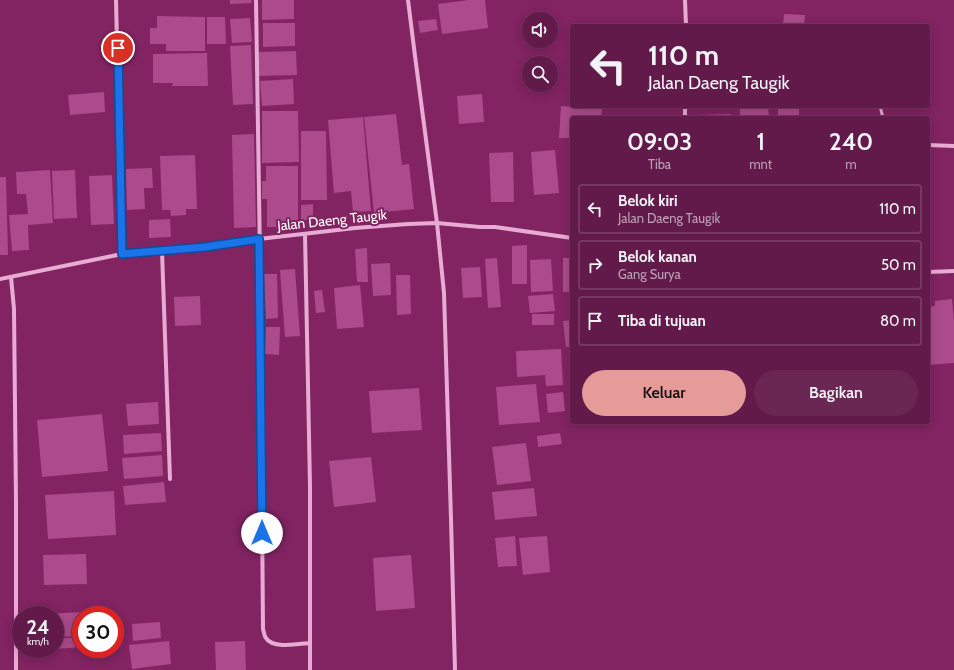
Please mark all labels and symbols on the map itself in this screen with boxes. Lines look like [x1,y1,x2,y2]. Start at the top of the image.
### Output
pin [101,31,135,65]
street label: Jalan Daeng Taugik [275,205,388,235]
position arrow [241,512,283,554]
speed limit sign: 30 [72,606,124,658]

